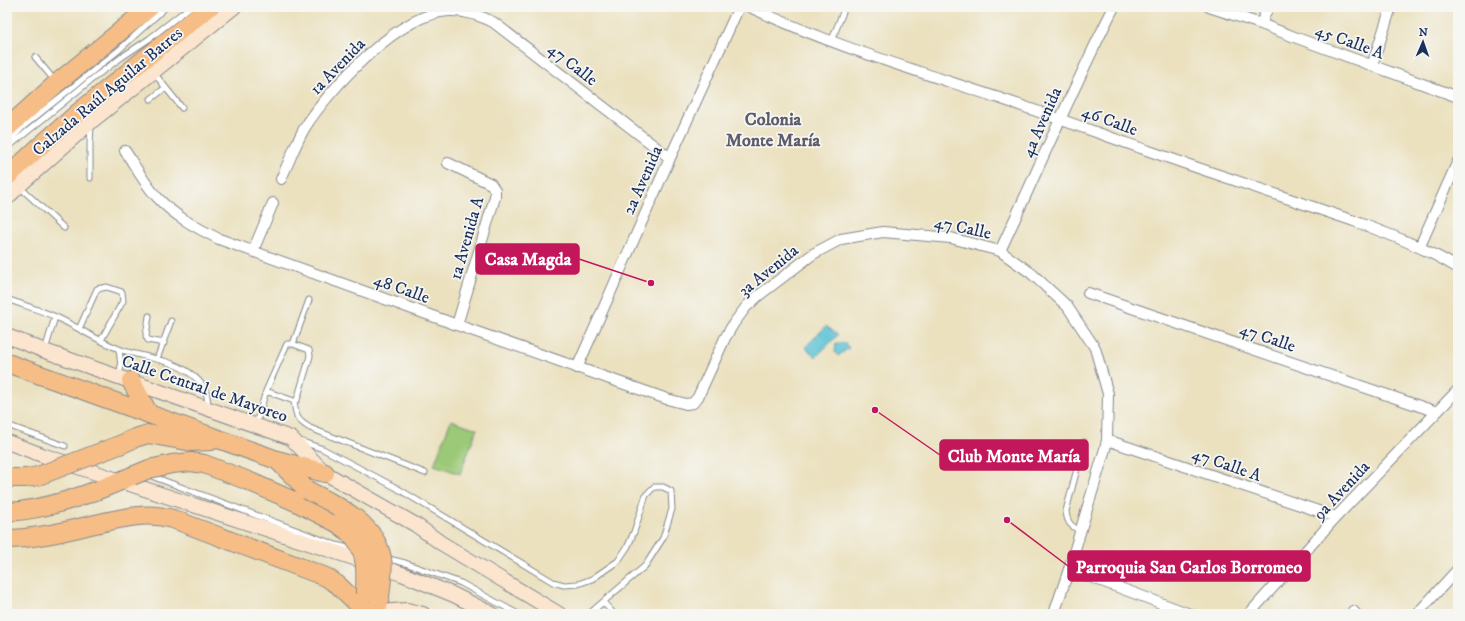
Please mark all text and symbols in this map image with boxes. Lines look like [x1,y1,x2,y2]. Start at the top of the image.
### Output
street label: 45 Calle A [1312,19,1387,65]
street label: Calzada Raúl Aguilar Batres [28,22,188,161]
north arrow [1403,22,1443,62]
text: N [1419,26,1428,40]
street label: 1a Avenida [305,33,371,100]
street label: 47 Calle [543,38,602,91]
street label: 4a Avenida [1017,83,1067,161]
street label: 46 Calle [1079,101,1141,141]
district label: Colonia Monte María [726,109,821,152]
street label: 2a Avenida [618,142,668,218]
street label: 1a Avenida A [445,194,489,282]
street label: 47 Calle [932,211,993,245]
street label: 3a Avenida [734,239,804,302]
callout: Casa Magda [476,244,579,274]
text: Casa Magda [485,249,572,271]
street label: 48 Calle [371,269,433,309]
street label: 47 Calle [1237,318,1298,358]
street label: Calle Central de Mayoreo [119,350,290,428]
callout: Club Monte María [940,440,1088,470]
street label: 47 Calle A [1189,443,1264,487]
text: Club Monte María [948,446,1081,468]
street label: 9a Avenida [1308,456,1375,526]
callout: Parroquia San Carlos Borromeo [1068,551,1310,581]
text: Parroquia San Carlos Borromeo [1076,557,1302,579]

